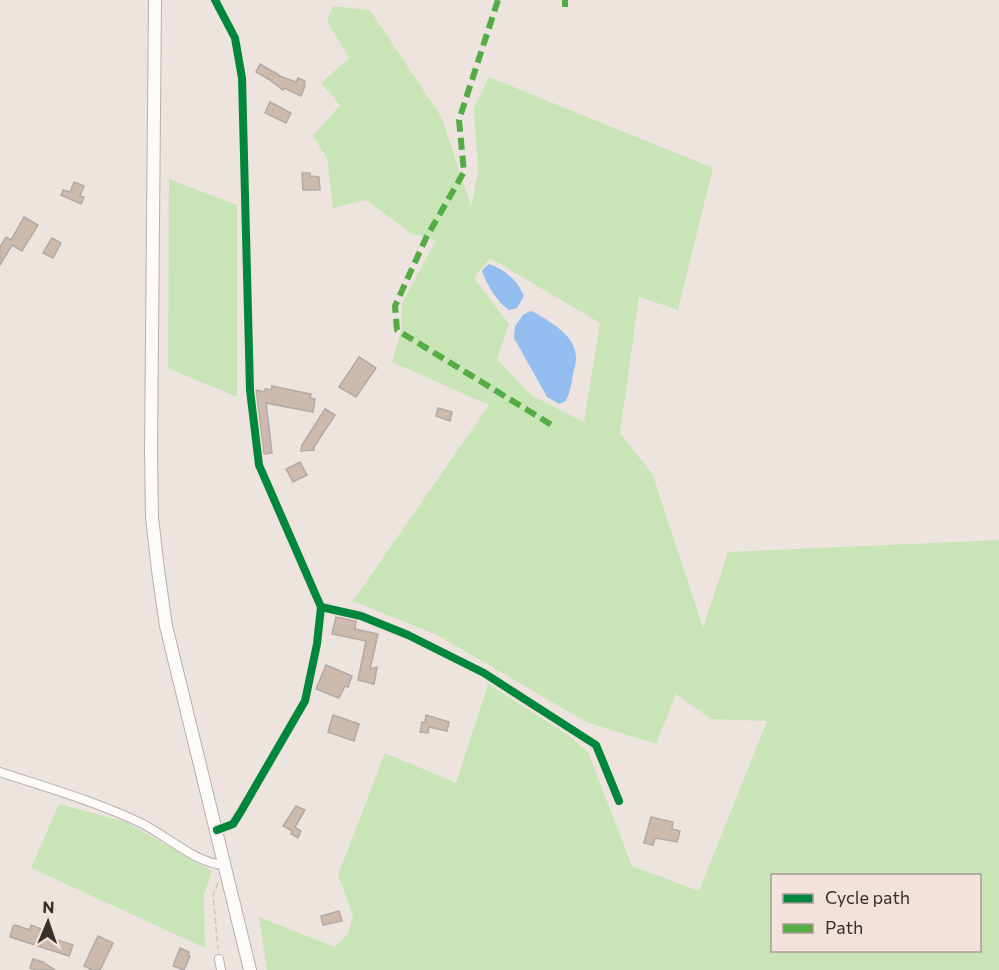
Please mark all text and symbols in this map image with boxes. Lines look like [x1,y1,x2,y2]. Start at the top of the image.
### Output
legend [771,874,981,952]
text: Cycle path [825,886,910,908]
north arrow [18,892,78,952]
text: N [42,897,55,916]
text: Path [825,916,863,938]

